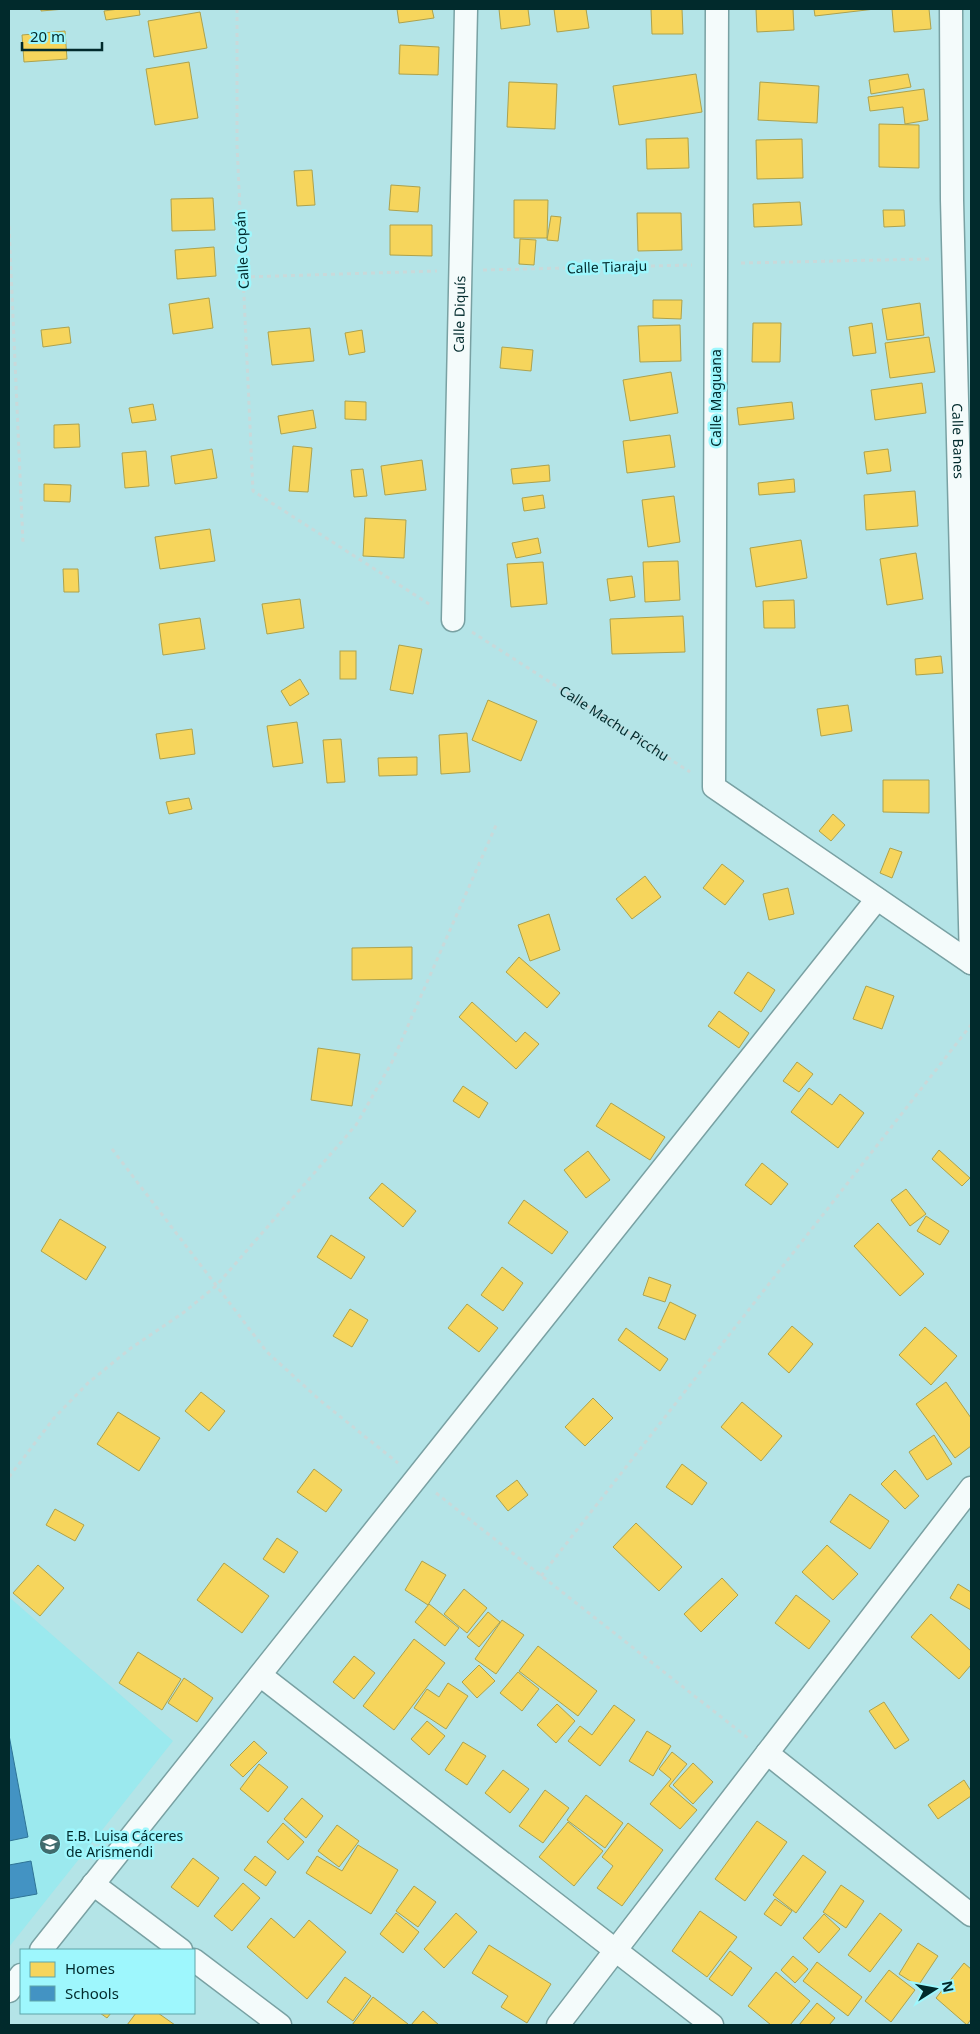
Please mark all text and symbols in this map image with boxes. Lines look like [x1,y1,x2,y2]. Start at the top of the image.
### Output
scale bar [22,20,102,52]
text: 20 m [30,26,65,46]
street label: Calle Copán [230,211,253,289]
street label: Calle Tiaraju [567,256,647,277]
street label: Calle Diquís [449,275,469,353]
street label: Calle Maguana [706,349,725,447]
street label: Calle Banes [948,403,969,479]
street label: Calle Machu Picchu [556,681,673,765]
place label: E.B. Luisa Cáceres de Arismendi [66,1826,183,1861]
school or university icon: E.B. Luisa Cáceres de Arismendi [38,1832,62,1856]
legend [20,1949,195,2014]
text: Homes [65,1958,115,1978]
north arrow [910,1964,960,2014]
text: N [938,1979,959,1994]
text: Schools [65,1983,119,2003]

